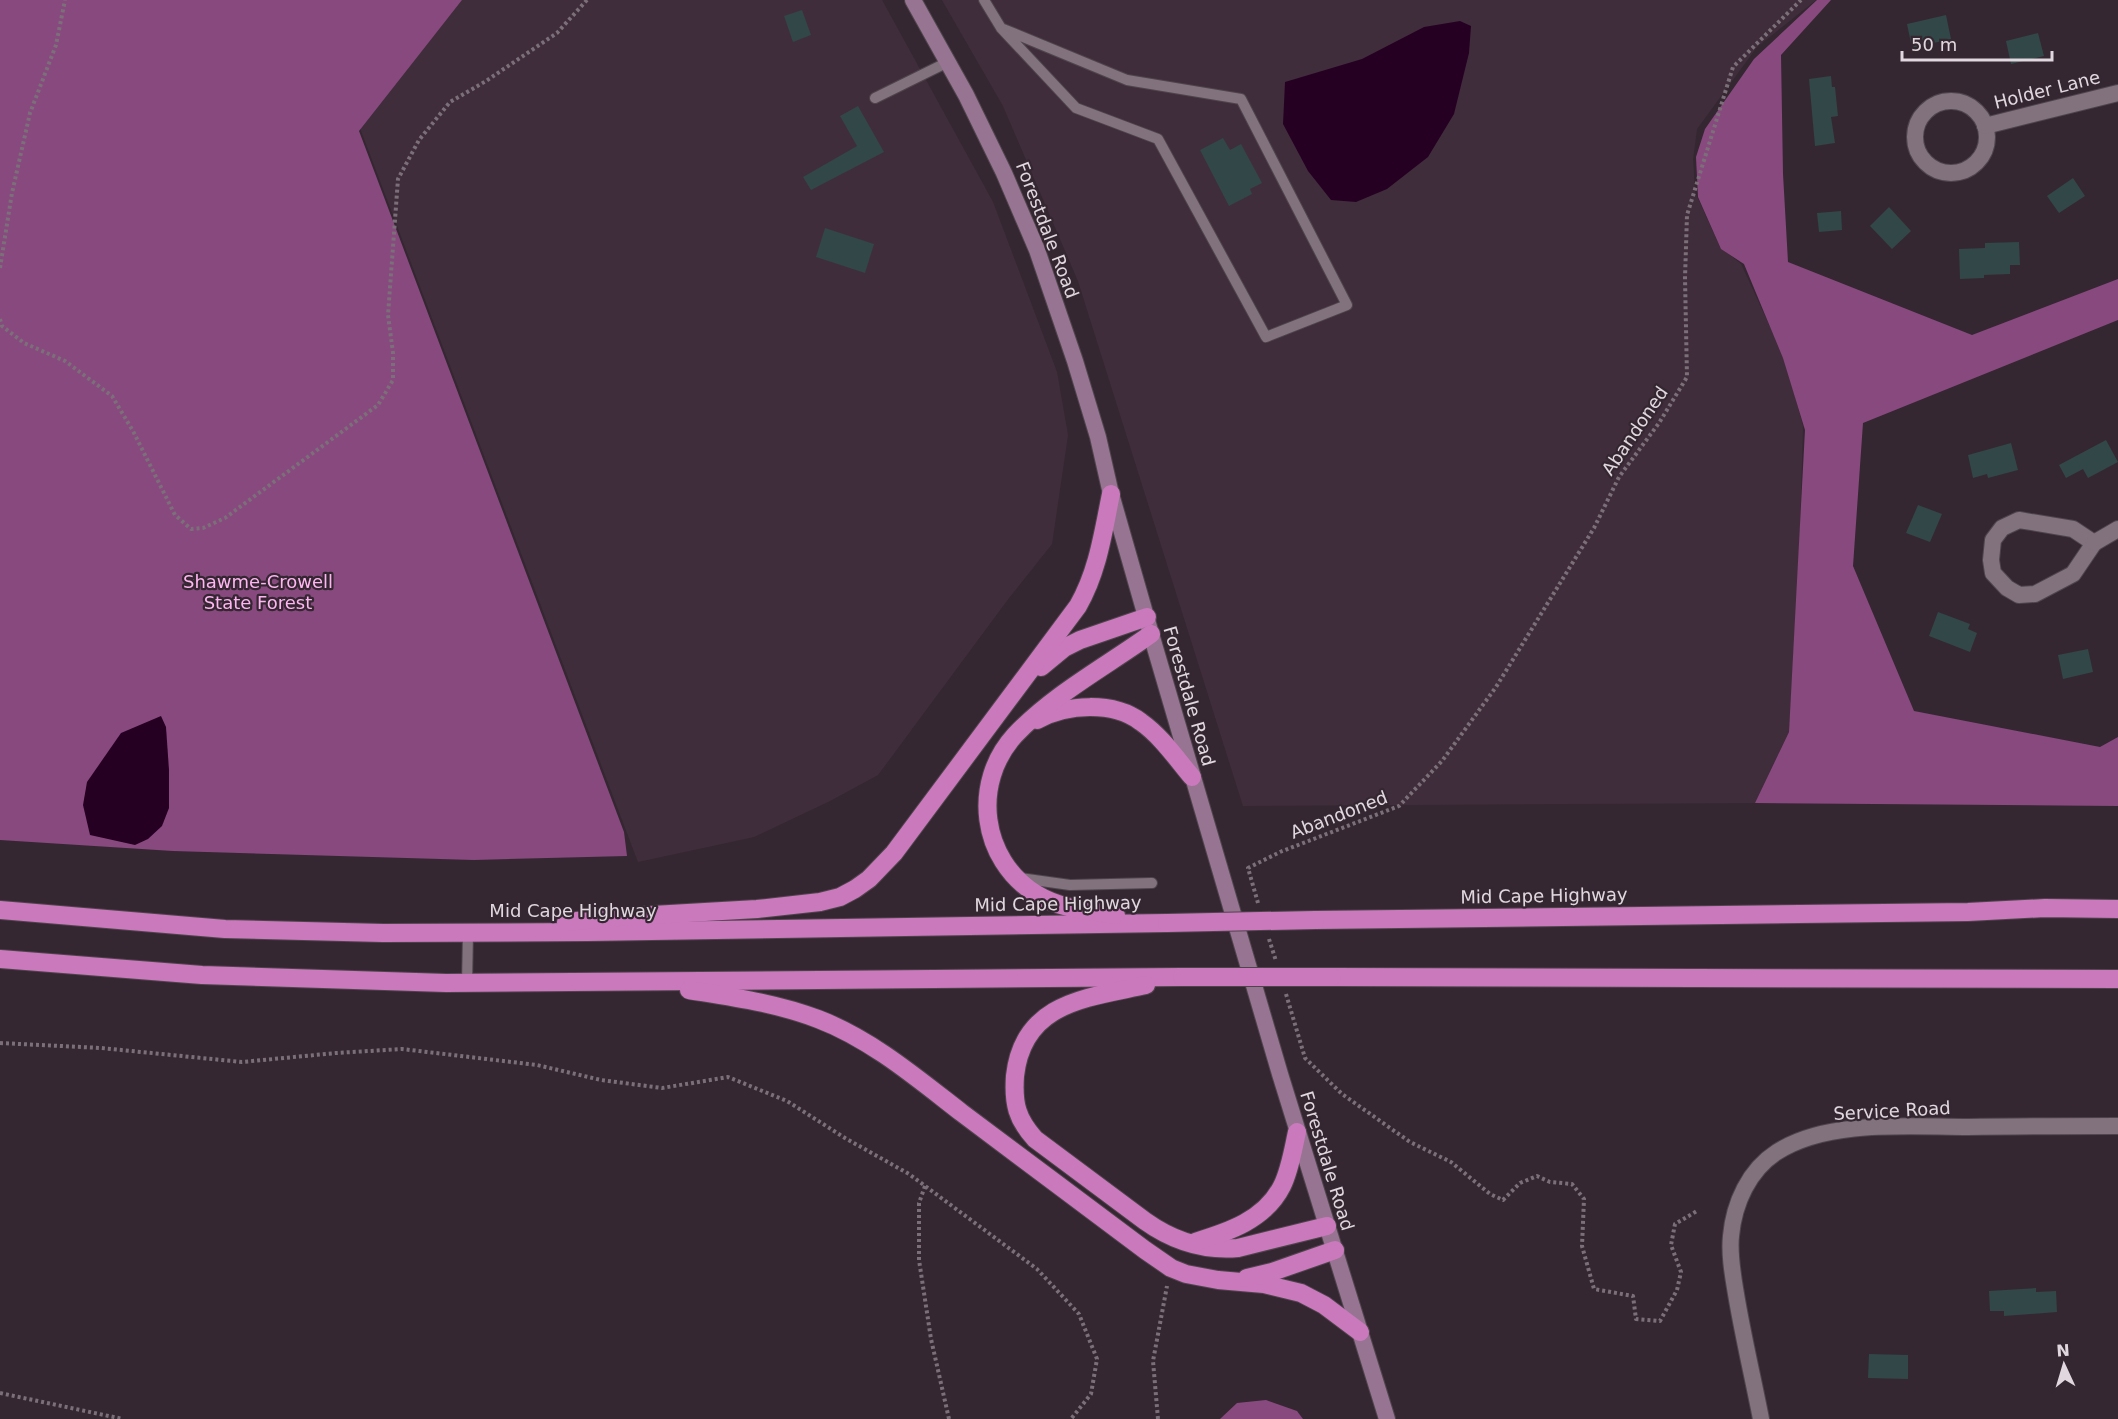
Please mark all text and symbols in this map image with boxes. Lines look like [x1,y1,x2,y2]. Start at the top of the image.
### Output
scale bar [1902,24,2052,62]
text: 50 m [1911,34,1957,55]
street label: Holder Lane [1992,66,2102,113]
street label: Forestdale Road [1012,159,1083,301]
street label: Abandoned [1597,382,1672,479]
park label: Shawme-Crowell State Forest [183,571,333,613]
street label: Forestdale Road [1159,623,1220,768]
street label: Abandoned [1287,786,1390,843]
street label: Mid Cape Highway [1460,884,1628,907]
street label: Mid Cape Highway [974,892,1142,915]
street label: Mid Cape Highway [489,900,657,921]
street label: Forestdale Road [1296,1089,1359,1233]
street label: Service Road [1833,1097,1951,1124]
north arrow [2034,1335,2094,1395]
text: N [2056,1341,2070,1360]

